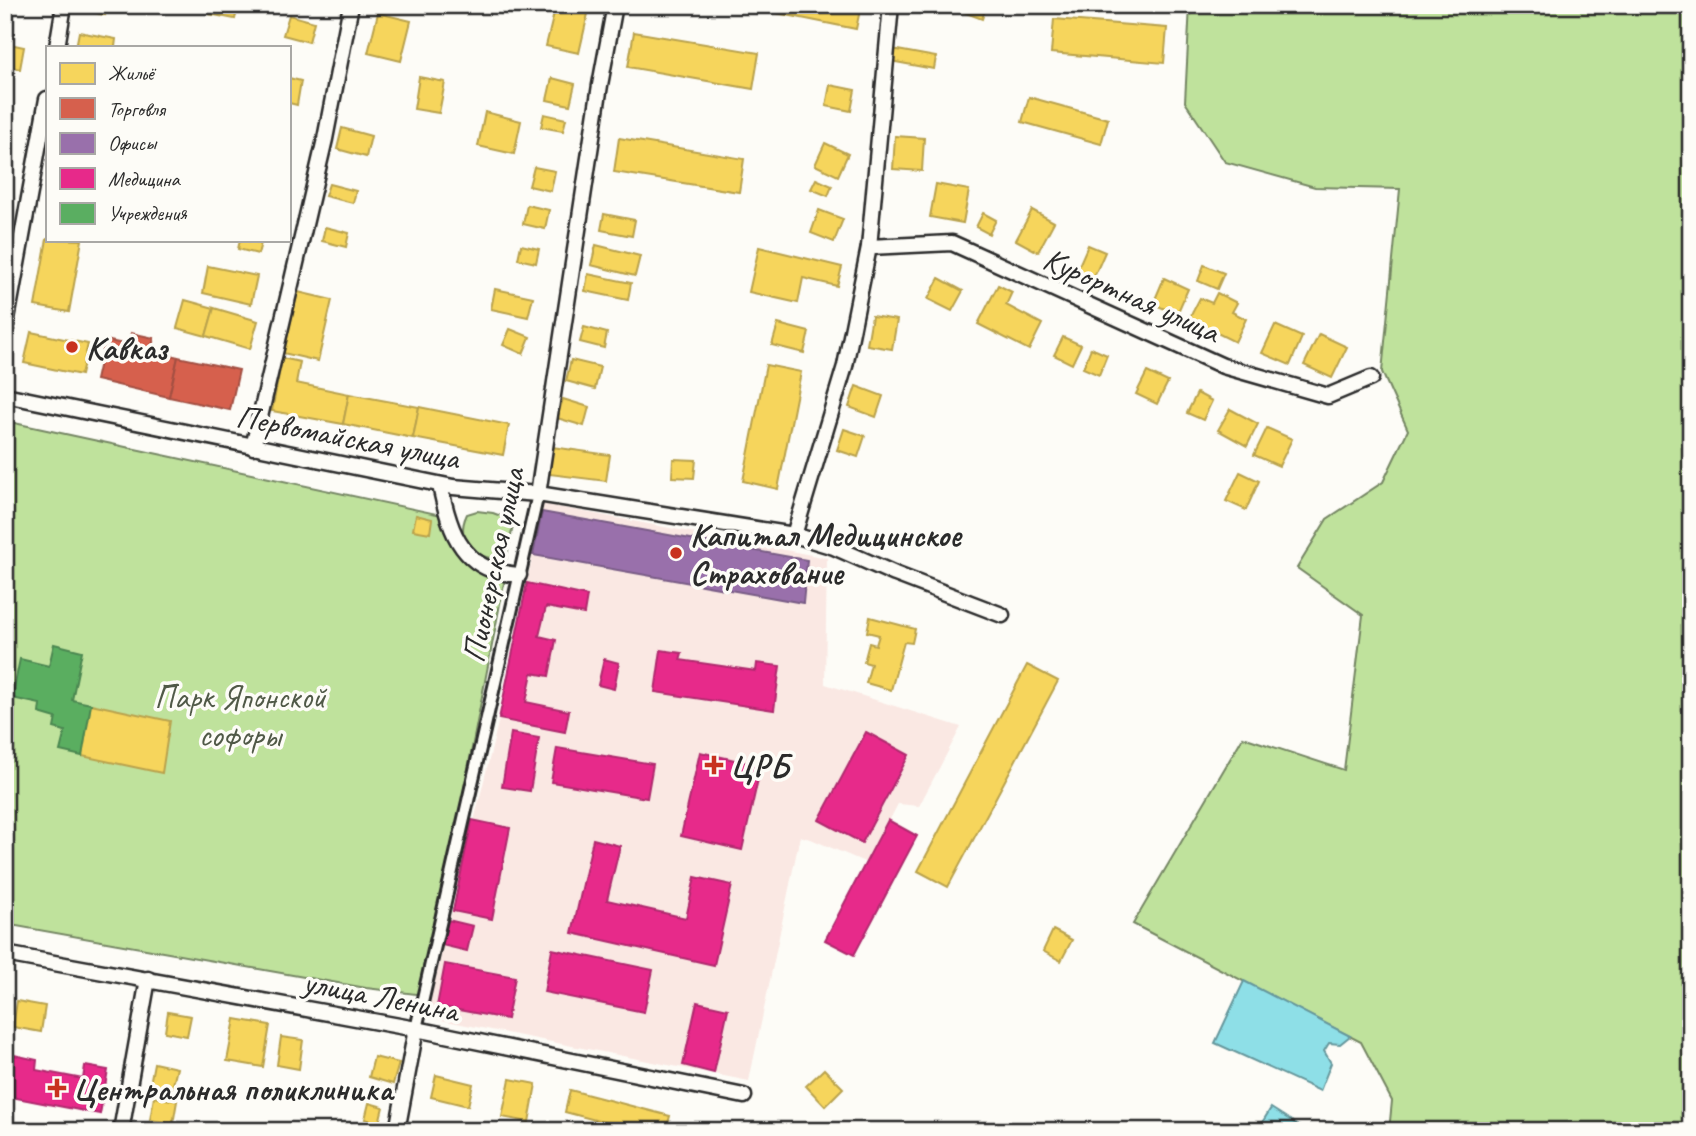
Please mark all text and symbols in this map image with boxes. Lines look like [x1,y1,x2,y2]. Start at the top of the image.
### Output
legend [46,46,290,242]
text: Жильё [108,60,157,86]
text: Торговля [108,96,167,122]
text: Офисы [108,130,158,156]
text: Медицина [108,166,181,192]
text: Учреждения [108,200,188,226]
street label: Курортная улица [1037,237,1228,353]
place label: Кавказ [86,327,170,369]
marker: Кавказ [64,339,80,355]
street label: Первомайская улица [233,395,465,480]
street label: Пионерская улица [452,463,534,666]
place label: Капитал Медицинское Страхование [690,514,963,594]
marker: Капитал Медицинское Страхование [668,545,684,561]
park label: Парк Японской софоры [154,676,328,756]
place label: ЦРБ [730,745,793,787]
marker: ЦРБ [704,755,724,775]
street label: улица Ленина [298,960,464,1032]
place label: Центральная поликлиника [73,1068,395,1110]
marker: Центральная поликлиника [47,1078,67,1098]

